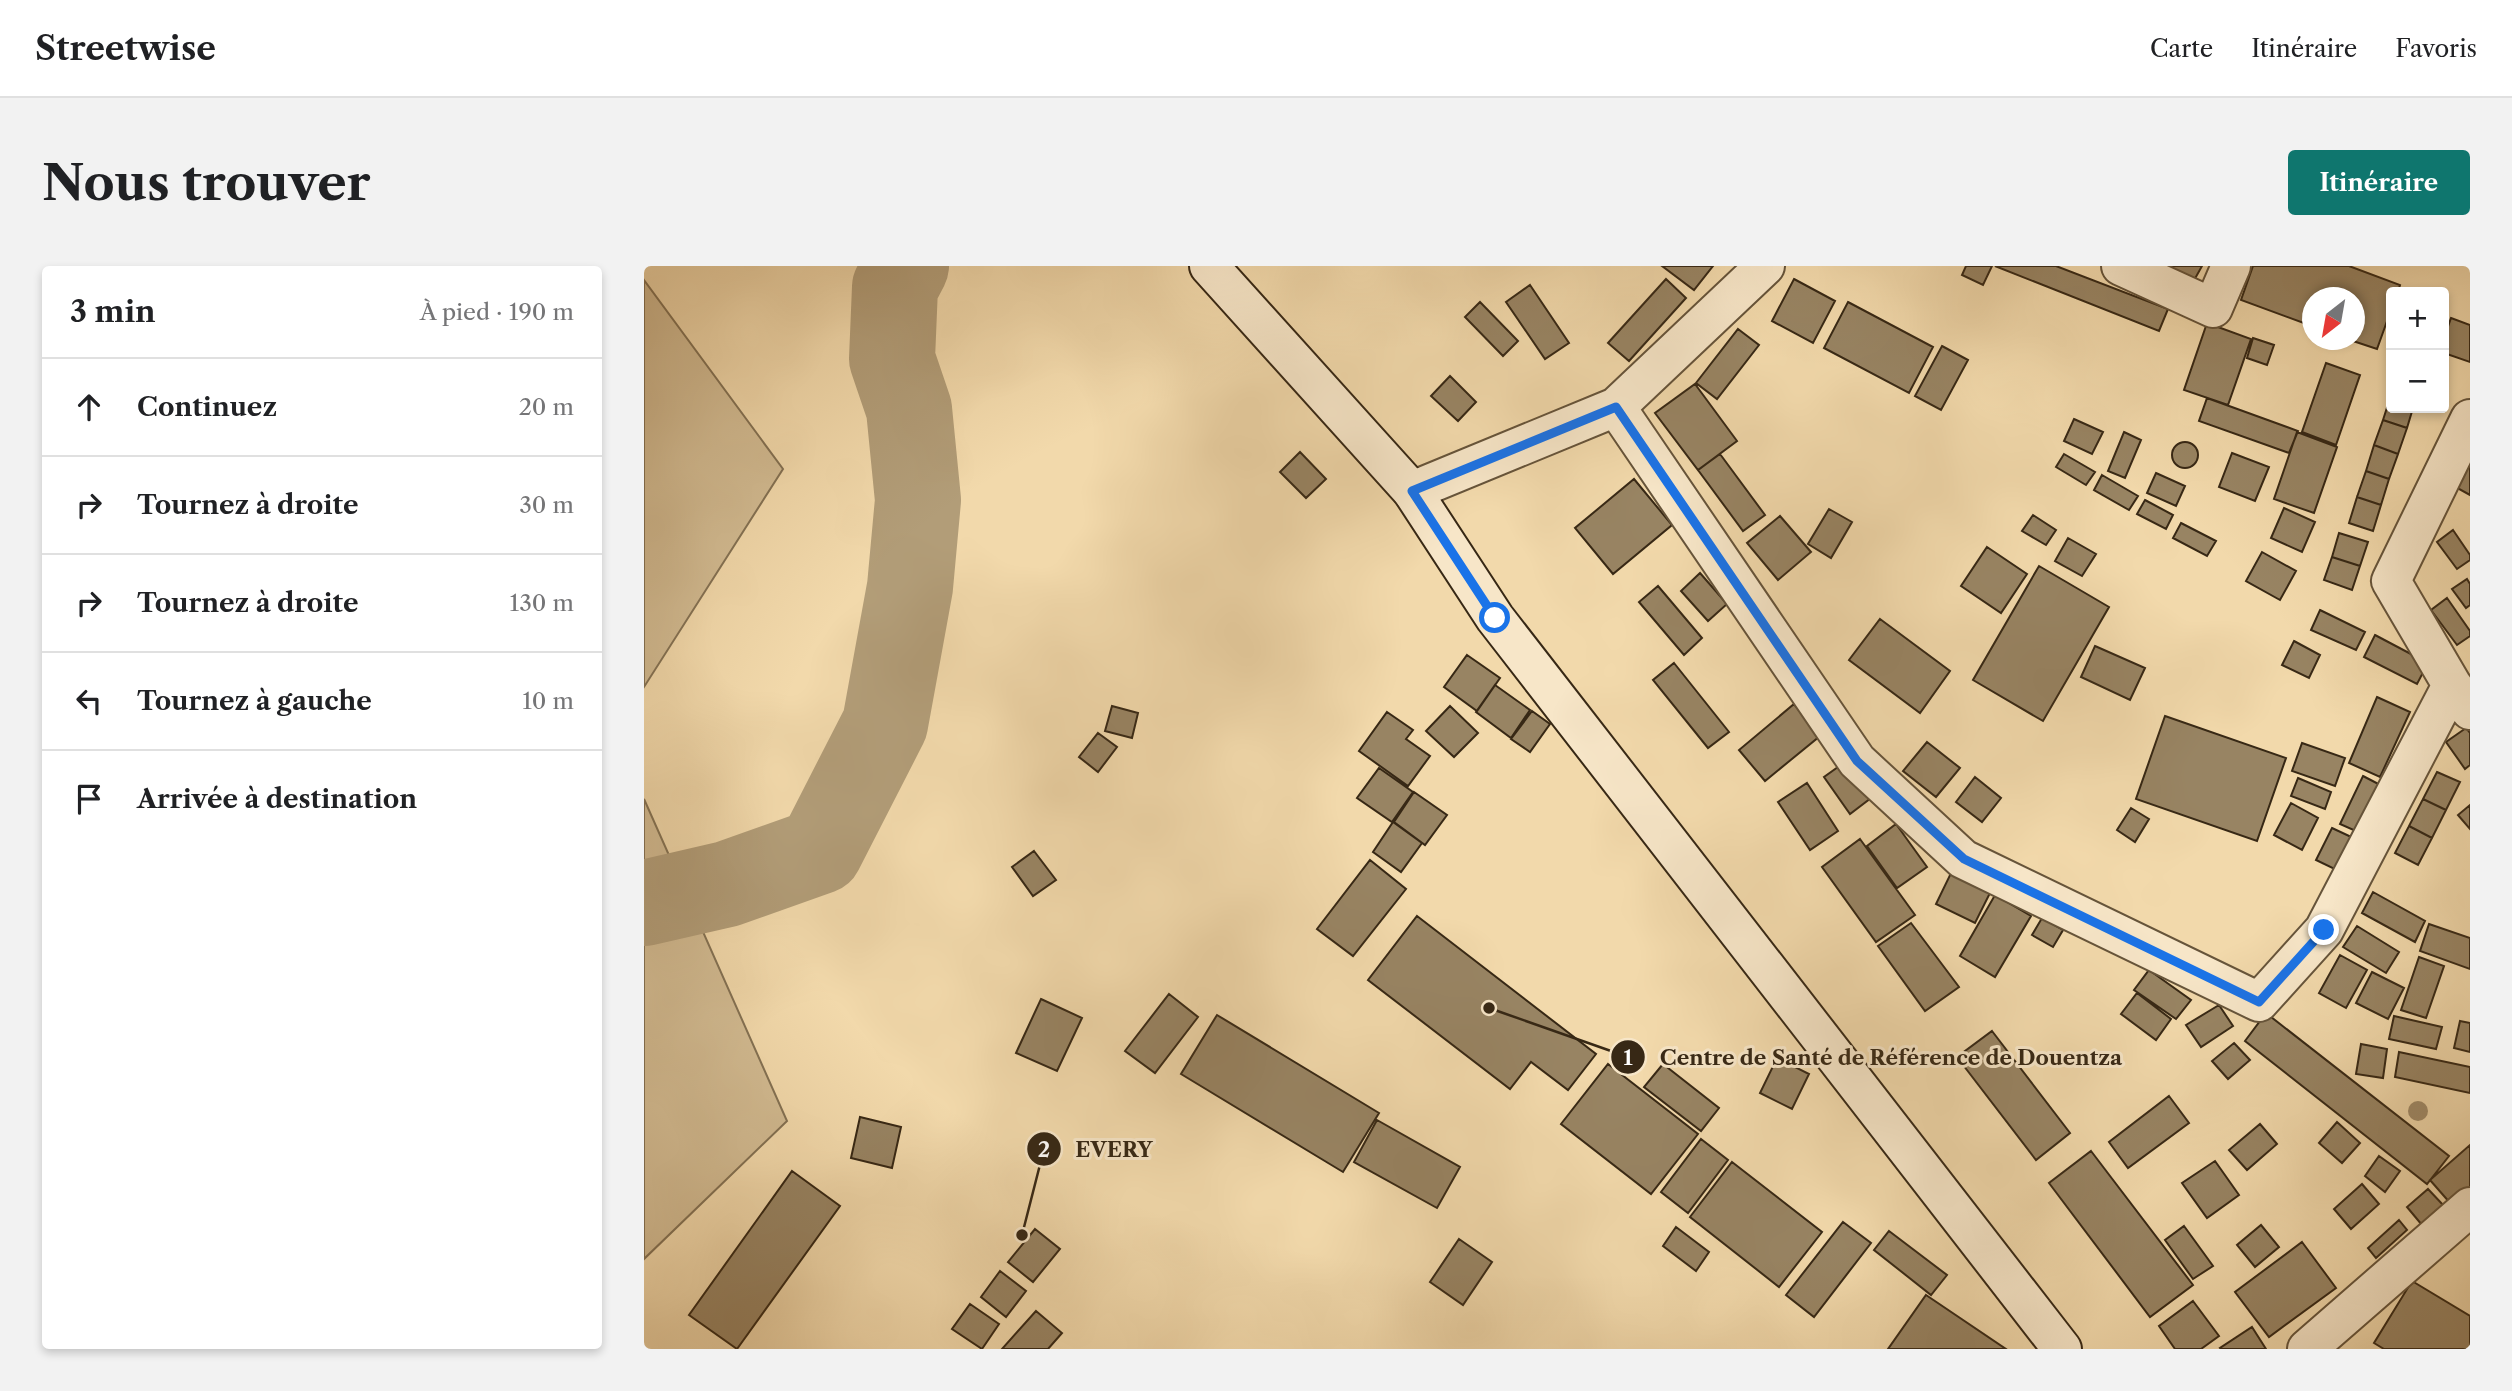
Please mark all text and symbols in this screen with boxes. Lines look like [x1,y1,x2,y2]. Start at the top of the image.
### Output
text: Streetwise [35,28,216,69]
text: Carte [2150,34,2213,63]
text: Itinéraire [2251,34,2357,63]
text: Favoris [2395,34,2477,63]
button: Itinéraire [2288,150,2470,215]
text: Nous trouver [42,152,370,213]
north arrow [2302,287,2365,350]
map controls [2386,287,2449,413]
button: + [2386,287,2449,350]
text: 3 min [70,293,156,330]
text: À pied · 190 m [420,298,574,326]
button: − [2386,350,2449,413]
icon: ahead [70,388,108,426]
text: Continuez [137,391,277,423]
text: 20 m [519,393,574,421]
icon: right [70,486,108,524]
text: Tournez à droite [137,489,359,521]
text: 30 m [519,491,574,519]
icon: right [70,584,108,622]
text: Tournez à droite [137,587,359,619]
text: 130 m [510,589,574,617]
route start [1479,602,1510,633]
icon: left [70,682,108,720]
text: Tournez à gauche [137,685,372,717]
text: 10 m [522,687,574,715]
icon: arrive [70,780,108,818]
text: Arrivée à destination [137,783,417,815]
route end [2308,914,2339,945]
callout: Centre de Santé de Référence de Douentza [1611,1036,2136,1078]
text: 1 [1623,1045,1633,1070]
text: Centre de Santé de Référence de Douentza [1660,1045,2123,1070]
callout: EVERY [1027,1128,1167,1170]
text: 2 [1038,1137,1050,1162]
text: EVERY [1075,1137,1153,1162]

